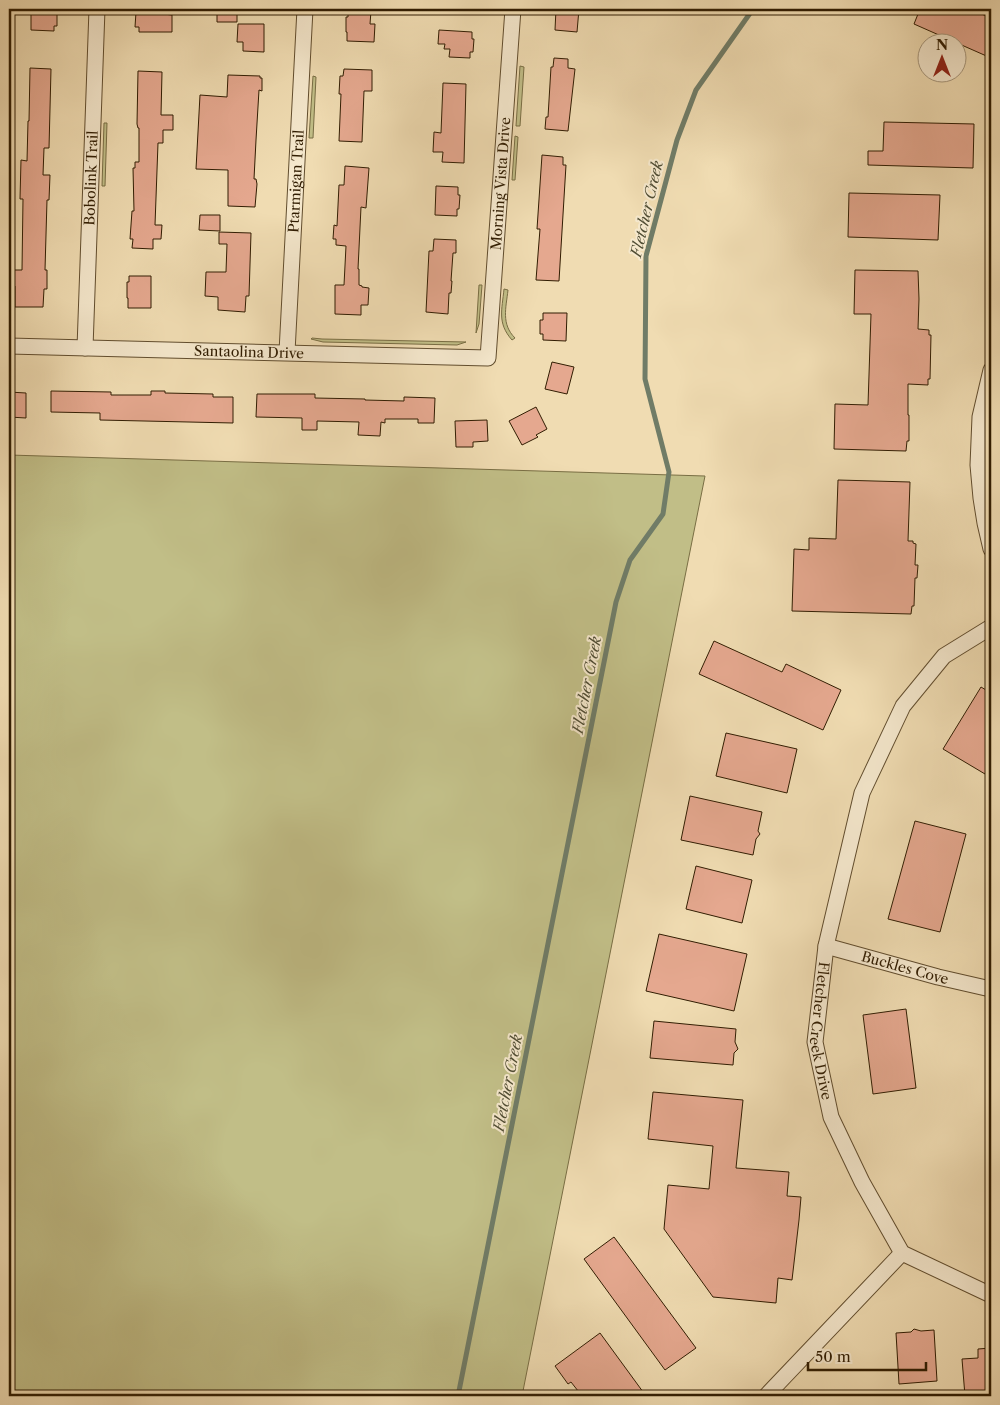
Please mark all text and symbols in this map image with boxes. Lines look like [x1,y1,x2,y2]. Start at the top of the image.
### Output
north arrow [918,32,968,82]
text: N [936,36,948,54]
street label: Morning Vista Drive [487,116,514,251]
street label: Ptarmigan Trail [284,129,308,233]
street label: Bobolink Trail [80,130,102,226]
water label: Fletcher Creek [626,159,667,260]
street label: Santaolina Drive [194,342,304,362]
water label: Fletcher Creek [568,635,605,736]
street label: Buckles Cove [859,947,951,988]
street label: Fletcher Creek Drive [806,961,836,1102]
water label: Fletcher Creek [489,1033,526,1134]
scale bar [808,1340,925,1372]
text: 50 m [815,1347,851,1366]

